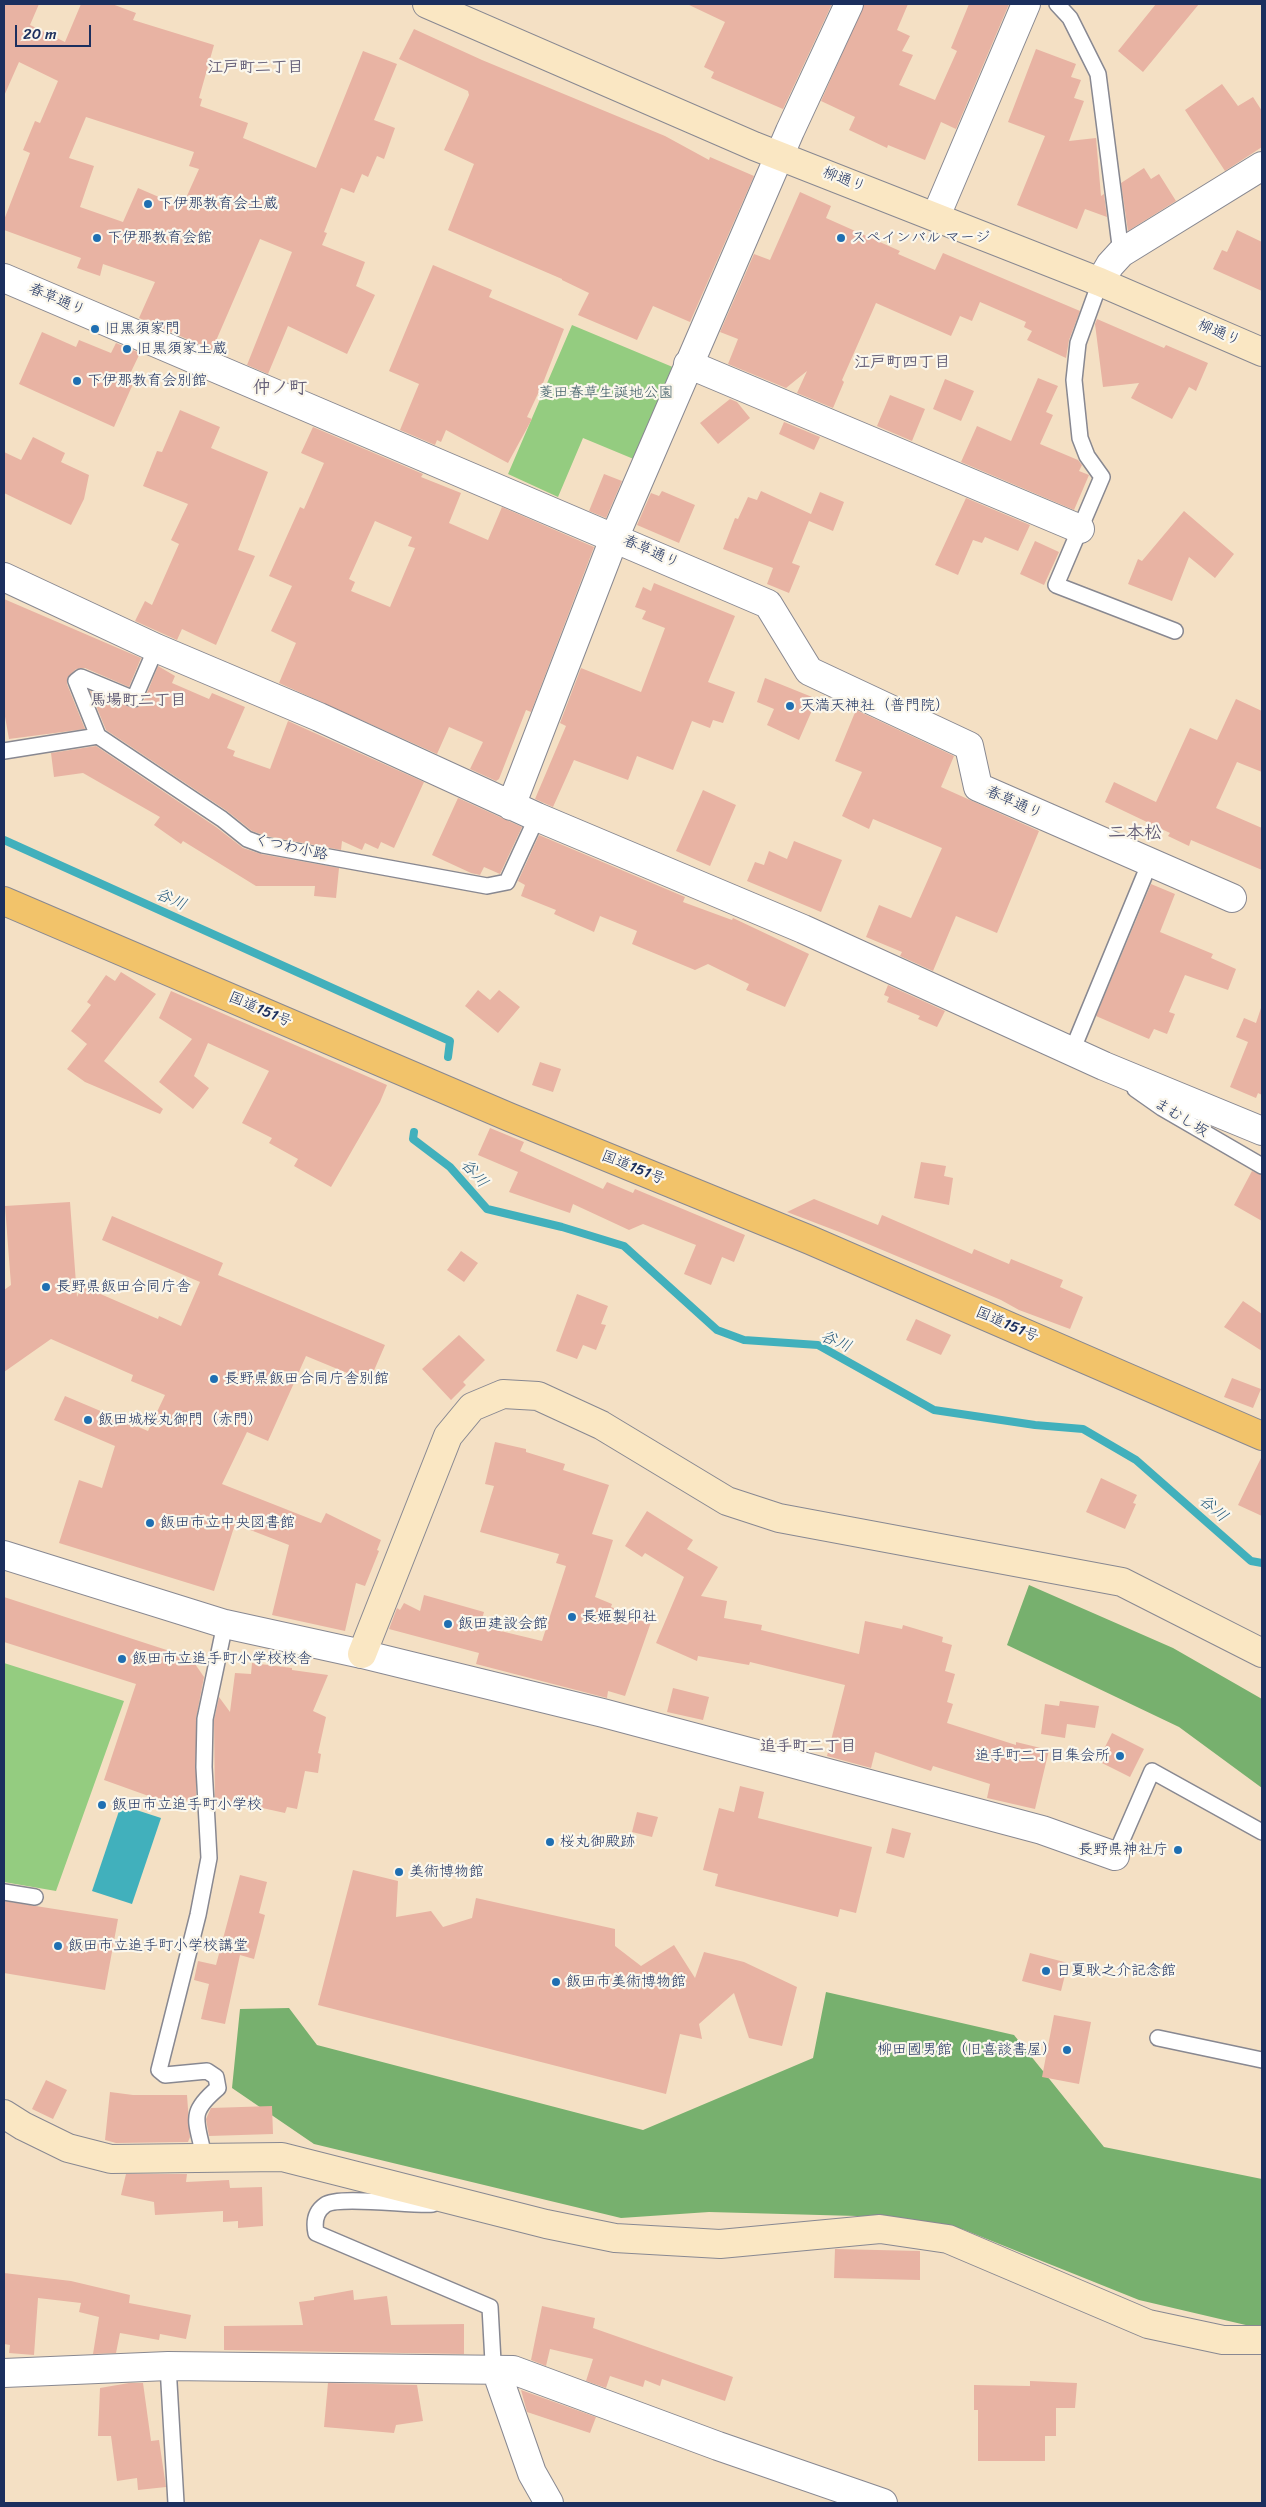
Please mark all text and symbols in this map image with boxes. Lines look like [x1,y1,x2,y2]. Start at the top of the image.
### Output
scale bar [18,15,94,47]
text: 20 m [23,21,57,47]
district label: 江戸町二丁目 [207,58,303,78]
street label: 柳通り [820,164,868,196]
place label: 下伊那教育会土蔵 [158,195,278,213]
marker: 下伊那教育会土蔵 [142,198,154,210]
place label: 下伊那教育会館 [107,229,212,247]
place label: スペインバル マージ [851,229,990,247]
marker: 下伊那教育会館 [91,232,103,244]
marker: スペインバル マージ [835,232,847,244]
street label: 春草通り [26,280,88,320]
street label: 柳通り [1195,316,1243,350]
place label: 旧黒須家門 [105,320,180,338]
marker: 旧黒須家門 [89,323,101,335]
place label: 旧黒須家土蔵 [137,340,227,358]
marker: 旧黒須家土蔵 [121,343,133,355]
district label: 江戸町四丁目 [854,353,950,373]
place label: 下伊那教育会別館 [87,372,207,390]
marker: 下伊那教育会別館 [71,375,83,387]
district label: 仲ノ町 [253,377,307,399]
park label: 菱田春草生誕地公園 [539,384,673,402]
street label: 春草通り [620,532,682,572]
district label: 馬場町二丁目 [90,691,186,711]
place label: 天満天神社（普門院） [800,697,950,715]
marker: 天満天神社（普門院） [784,700,796,712]
street label: 春草通り [983,783,1045,823]
district label: 二本松 [1108,822,1162,844]
street label: くつわ小路 [252,831,330,865]
water label: 谷川 [152,885,190,915]
street label: 国道151号 [226,989,294,1031]
street label: まむし坂 [1151,1095,1211,1141]
street label: 国道151号 [599,1147,667,1189]
water label: 谷川 [456,1156,492,1192]
place label: 長野県飯田合同庁舎 [56,1278,191,1296]
marker: 長野県飯田合同庁舎 [40,1281,52,1293]
street label: 国道151号 [973,1304,1041,1346]
water label: 谷川 [817,1327,855,1357]
place label: 長野県飯田合同庁舎別館 [224,1370,389,1388]
marker: 長野県飯田合同庁舎別館 [208,1373,220,1385]
place label: 飯田城桜丸御門（赤門） [98,1411,263,1429]
marker: 飯田城桜丸御門（赤門） [82,1414,94,1426]
water label: 谷川 [1195,1491,1231,1527]
place label: 飯田市立中央図書館 [160,1514,295,1532]
marker: 飯田市立中央図書館 [144,1517,156,1529]
place label: 長姫製印社 [582,1608,657,1626]
marker: 長姫製印社 [566,1611,578,1623]
place label: 飯田建設会館 [458,1615,548,1633]
marker: 飯田建設会館 [442,1618,454,1630]
place label: 飯田市立追手町小学校校舎 [132,1650,312,1668]
marker: 飯田市立追手町小学校校舎 [116,1653,128,1665]
district label: 追手町二丁目 [760,1737,856,1757]
place label: 追手町二丁目集会所 [975,1747,1110,1765]
marker: 追手町二丁目集会所 [1114,1750,1126,1762]
place label: 飯田市立追手町小学校 [112,1796,262,1814]
marker: 飯田市立追手町小学校 [96,1799,108,1811]
place label: 桜丸御殿跡 [560,1833,635,1851]
marker: 桜丸御殿跡 [544,1836,556,1848]
place label: 長野県神社庁 [1078,1841,1168,1859]
marker: 長野県神社庁 [1172,1844,1184,1856]
place label: 美術博物館 [409,1863,484,1881]
marker: 美術博物館 [393,1866,405,1878]
place label: 飯田市立追手町小学校講堂 [68,1937,248,1955]
marker: 飯田市立追手町小学校講堂 [52,1940,64,1952]
place label: 日夏耿之介記念館 [1056,1962,1176,1980]
marker: 日夏耿之介記念館 [1040,1965,1052,1977]
place label: 飯田市美術博物館 [566,1973,686,1991]
marker: 飯田市美術博物館 [550,1976,562,1988]
place label: 柳田國男館（旧喜談書屋） [877,2041,1057,2059]
marker: 柳田國男館（旧喜談書屋） [1061,2044,1073,2056]

